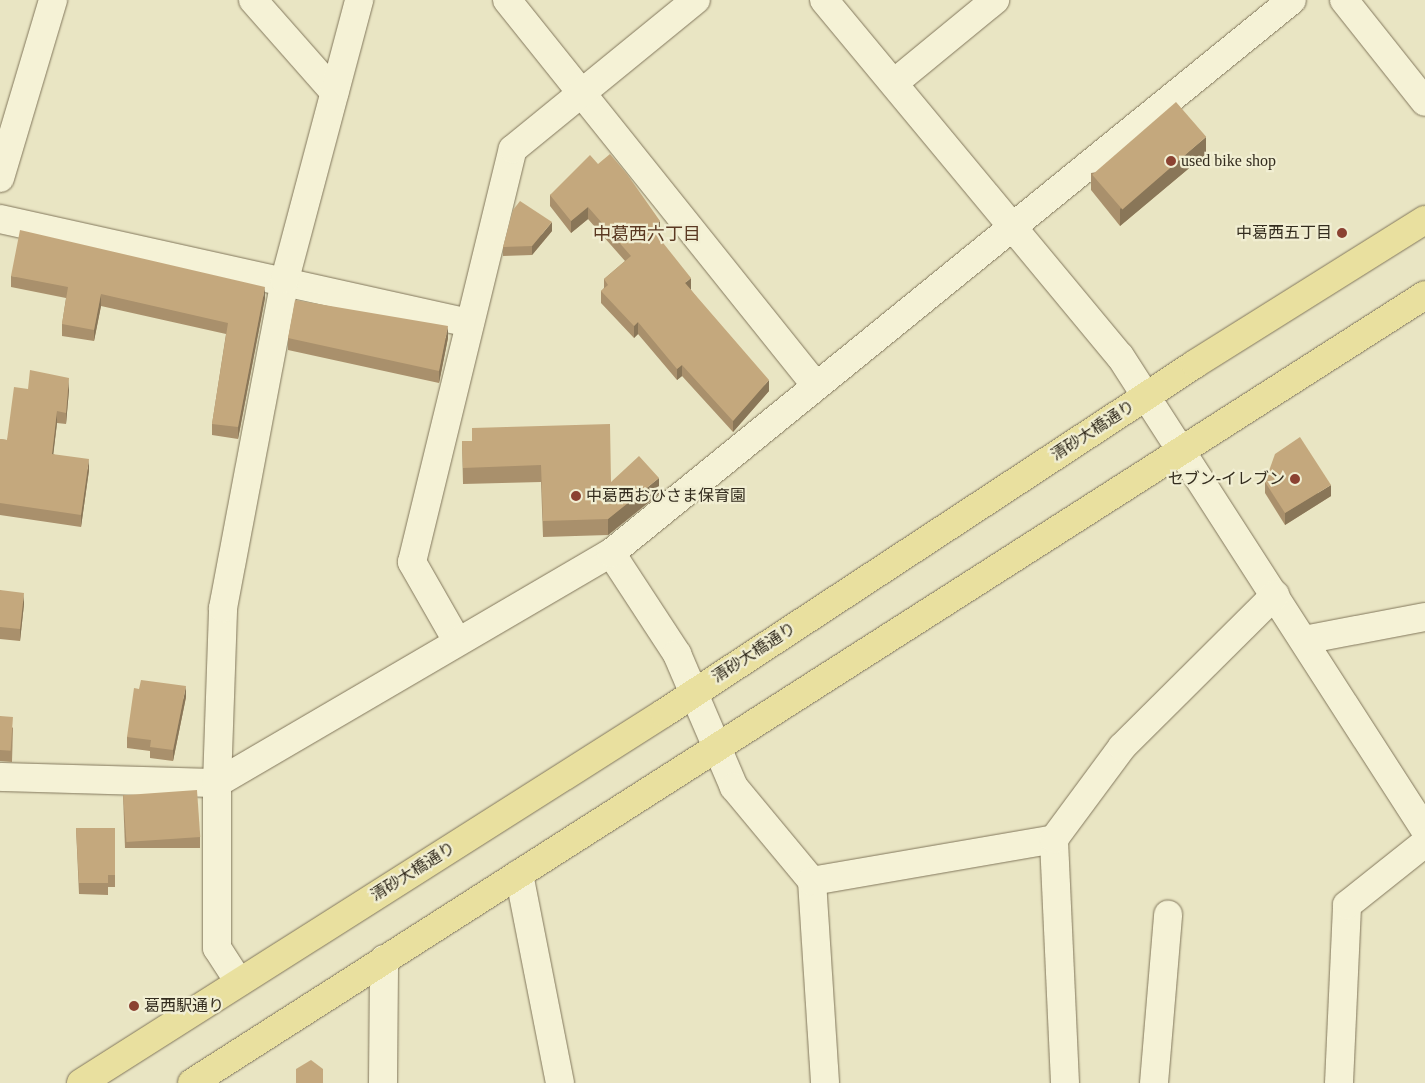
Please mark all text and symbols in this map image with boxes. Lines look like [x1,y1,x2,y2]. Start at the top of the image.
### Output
place label: used bike shop [1181,151,1276,171]
marker: used bike shop [1165,155,1177,167]
district label: 中葛西六丁目 [593,223,701,245]
place label: 中葛西五丁目 [1236,223,1332,243]
marker: 中葛西五丁目 [1336,227,1348,239]
street label: 清砂大橋通り [1048,397,1138,465]
place label: セブン-イレブン [1168,469,1285,489]
marker: セブン-イレブン [1289,473,1301,485]
place label: 中葛西おひさま保育園 [586,486,746,506]
marker: 中葛西おひさま保育園 [570,490,582,502]
street label: 清砂大橋通り [709,619,799,687]
street label: 清砂大橋通り [367,838,459,906]
place label: 葛西駅通り [144,996,224,1016]
marker: 葛西駅通り [128,1000,140,1012]

